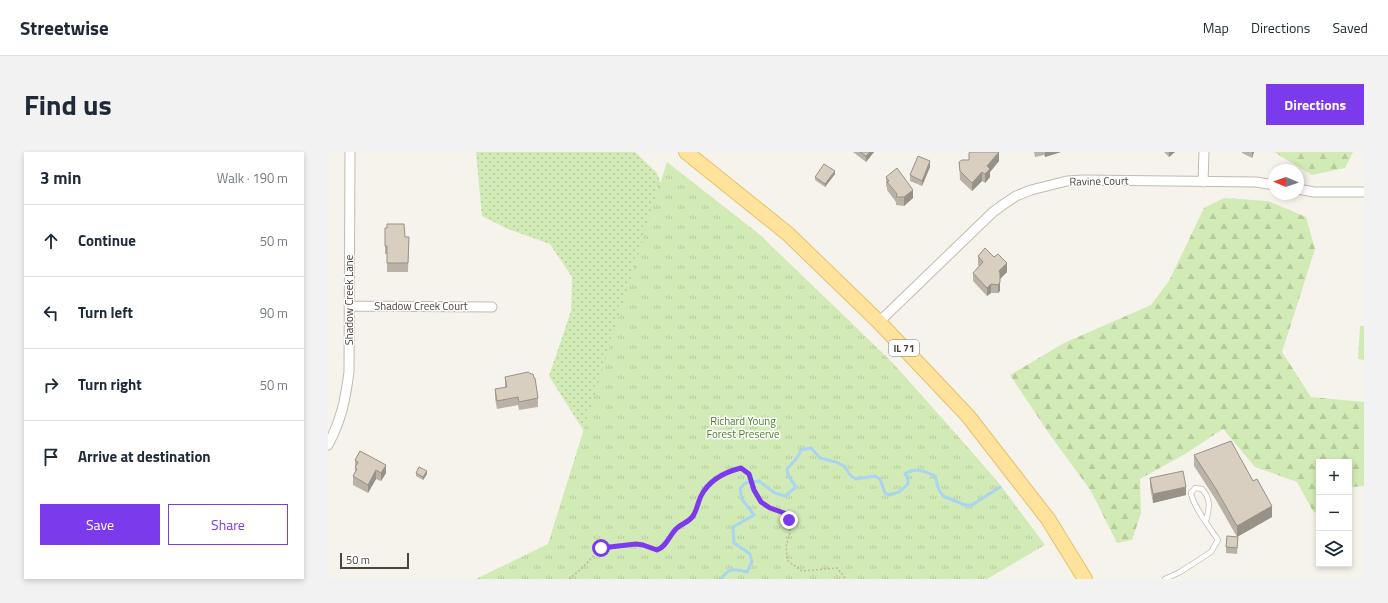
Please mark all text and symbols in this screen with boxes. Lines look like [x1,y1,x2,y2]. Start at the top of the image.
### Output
text: Streetwise [20,13,109,42]
text: Map [1203,17,1229,38]
text: Directions [1251,17,1310,38]
text: Saved [1332,17,1368,38]
text: Find us [24,83,112,126]
button: Directions [1266,84,1364,125]
north arrow [1268,164,1304,200]
text: 3 min [40,165,81,191]
text: Walk · 190 m [217,168,288,188]
street label: Ravine Court [1069,172,1129,190]
text: Continue [78,229,136,252]
icon: ahead [40,230,62,252]
text: 50 m [260,231,288,251]
street label: Shadow Creek Lane [341,254,357,345]
street label: Shadow Creek Court [374,298,468,314]
text: Turn left [78,301,133,324]
icon: left [40,302,62,324]
text: 90 m [260,303,288,323]
road number: IL 71 [889,340,919,356]
text: Turn right [78,373,142,396]
icon: right [40,374,62,396]
text: 50 m [260,375,288,395]
park label: Richard Young Forest Preserve [706,413,780,442]
text: Arrive at destination [78,445,211,468]
icon: arrive [40,446,62,468]
map controls [1316,459,1352,567]
button: + [1316,459,1352,495]
button: − [1316,495,1352,531]
button: Save [40,504,160,545]
button: Share [168,504,288,545]
route end [780,511,798,529]
button: layers [1316,531,1352,567]
route start [592,539,610,557]
scale bar [340,551,409,570]
text: 50 m [346,552,370,568]

